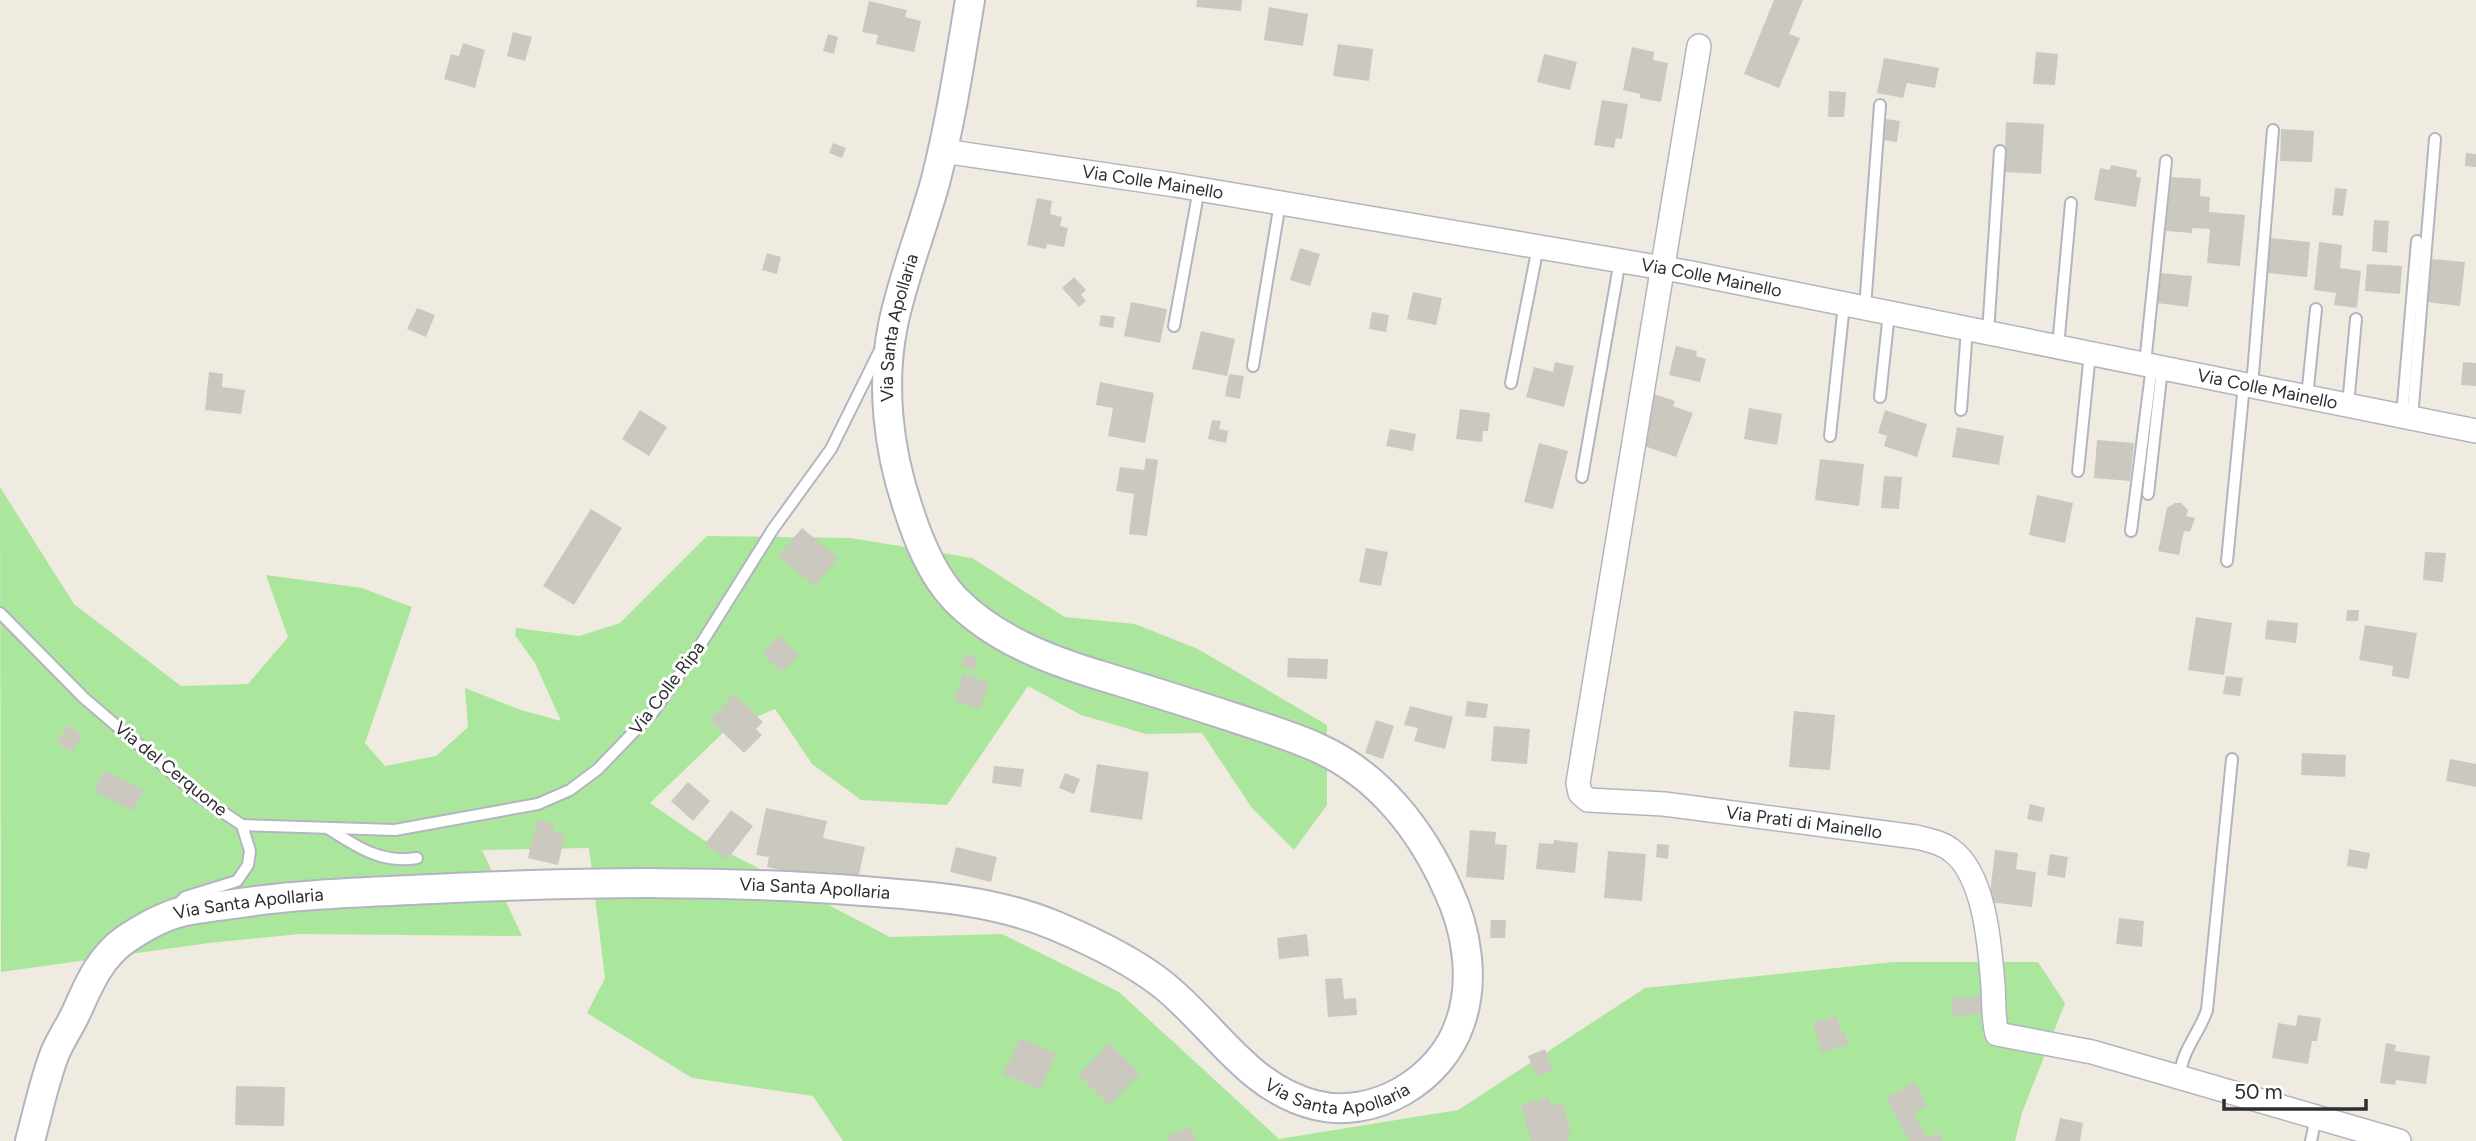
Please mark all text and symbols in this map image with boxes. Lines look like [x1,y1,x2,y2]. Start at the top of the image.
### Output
street label: Via Colle Mainello [1080,161,1225,204]
street label: Via Santa Apollaria [876,251,923,402]
street label: Via Colle Mainello [1640,254,1784,302]
street label: Via Colle Mainello [2195,364,2340,414]
street label: Via Colle Ripa [625,637,709,739]
street label: Via del Cerquone [110,717,232,821]
street label: Via Prati di Mainello [1725,801,1884,843]
street label: Via Santa Apollaria [739,873,891,904]
street label: Via Santa Apollaria [171,884,324,924]
street label: Via Santa Apollaria [1261,1068,1413,1092]
scale bar [2224,1068,2366,1112]
text: Via Santa Apollaria [1261,1073,1414,1119]
text: 50 m [2234,1079,2283,1104]

